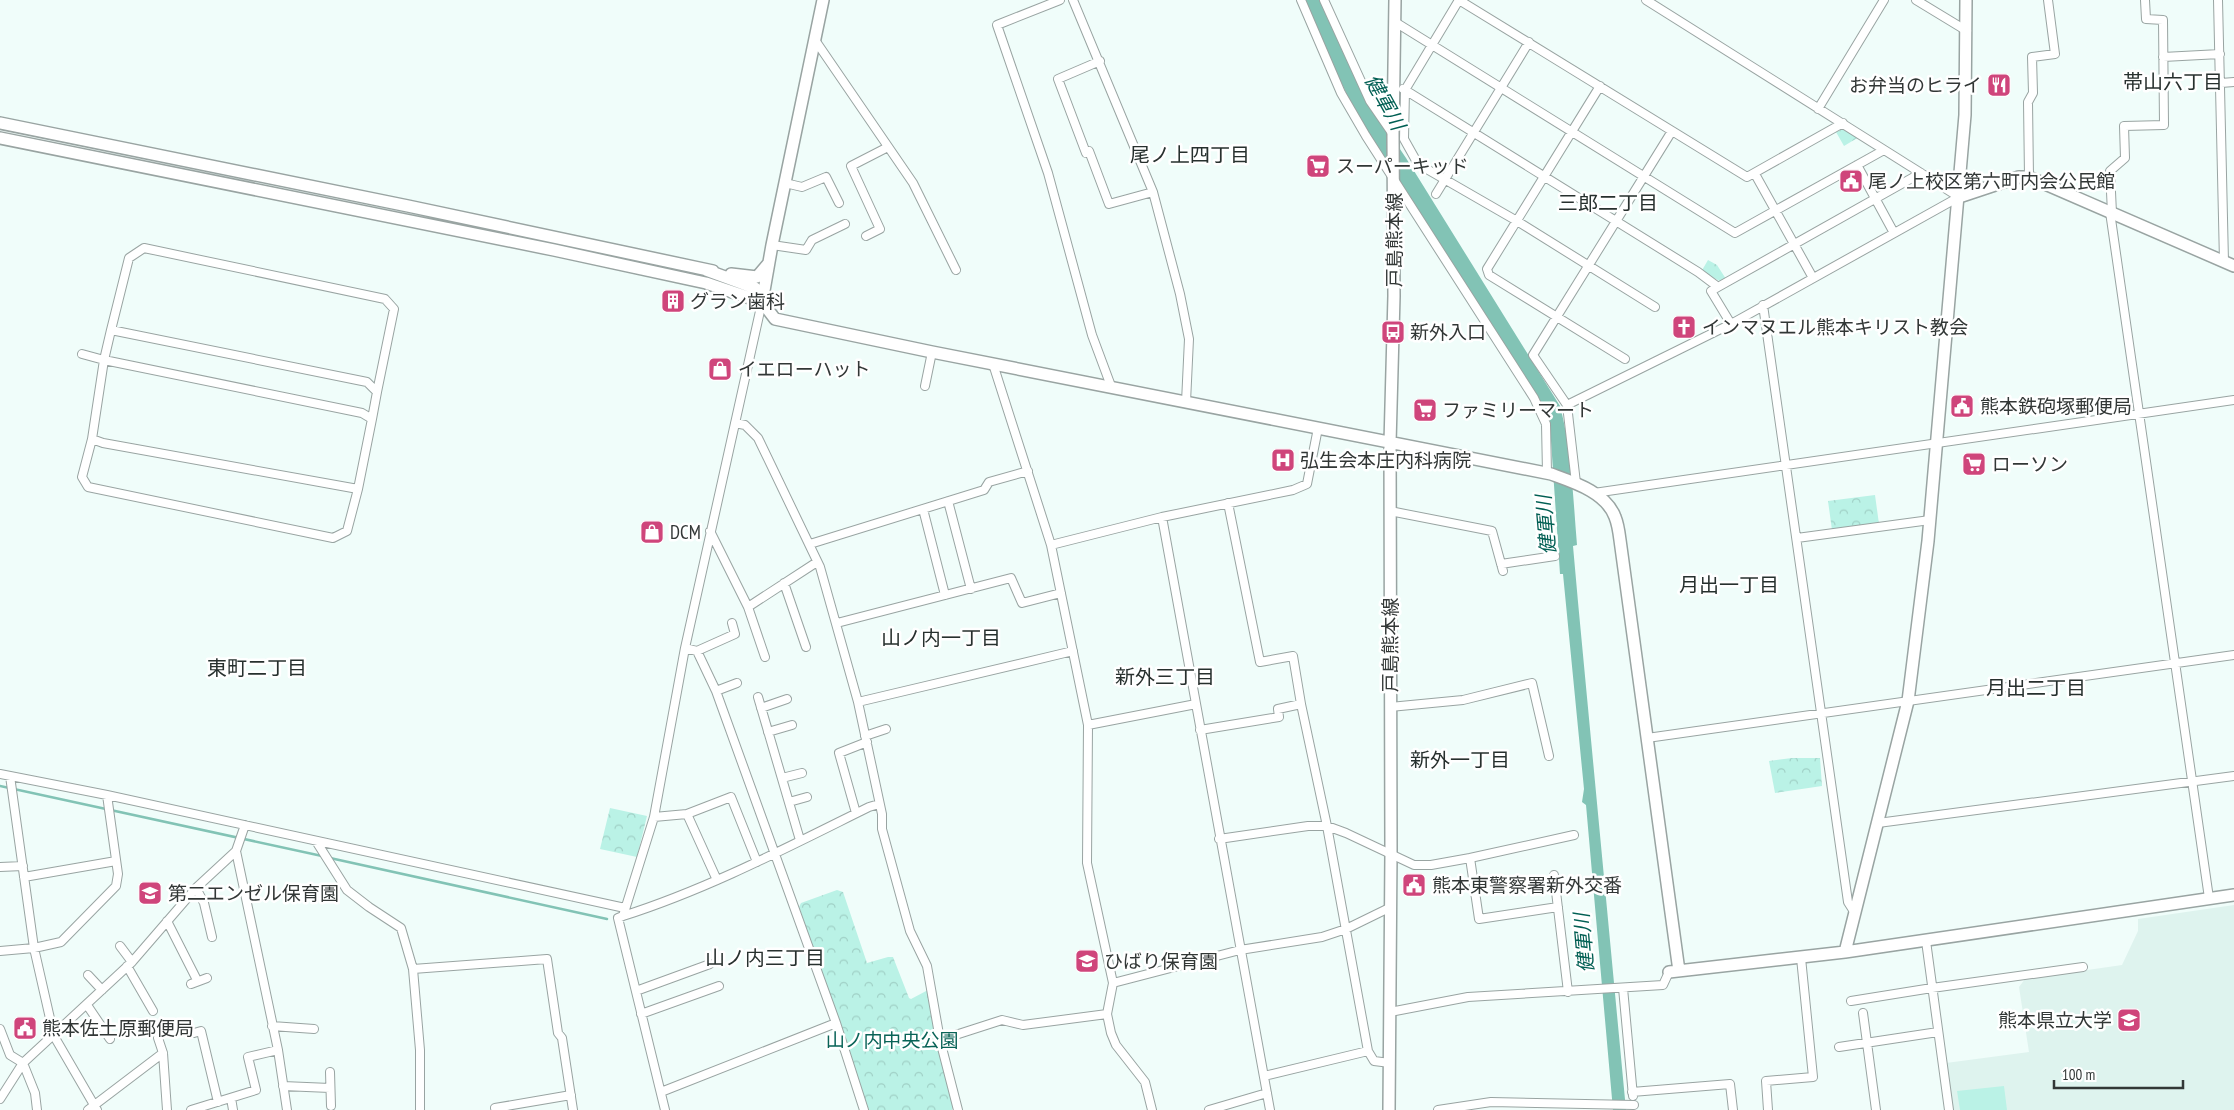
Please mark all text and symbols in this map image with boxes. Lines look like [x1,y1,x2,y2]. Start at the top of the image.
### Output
water label: 健軍川 [1359,69,1412,136]
district label: 帯山六丁目 [2123,69,2223,95]
restaurant icon: お弁当のヒライ [1986,72,2012,98]
place label: お弁当のヒライ [1849,73,1982,97]
district label: 尾ノ上四丁目 [1130,142,1250,168]
supermarket icon: スーパーキッド [1305,153,1331,179]
place label: スーパーキッド [1336,154,1469,178]
public building icon: 尾ノ上校区第六町内会公民館 [1838,168,1864,194]
place label: 尾ノ上校区第六町内会公民館 [1868,169,2115,193]
district label: 三郎二丁目 [1558,190,1658,216]
street label: 戸島熊本線 [1382,192,1406,288]
building icon: グラン歯科 [660,288,686,314]
place label: グラン歯科 [690,289,785,313]
church icon: インマヌエル熊本キリスト教会 [1671,314,1697,340]
place label: インマヌエル熊本キリスト教会 [1702,315,1968,339]
bus stop icon: 新外入口 [1380,319,1406,345]
place label: 新外入口 [1410,320,1486,344]
shop icon: イエローハット [707,356,733,382]
place label: イエローハット [738,357,870,381]
public building icon: 熊本鉄砲塚郵便局 [1949,393,1975,419]
place label: 熊本鉄砲塚郵便局 [1980,394,2132,418]
supermarket icon: ファミリーマート [1412,397,1438,423]
place label: ファミリーマート [1442,398,1594,422]
hospital icon: 弘生会本庄内科病院 [1270,447,1296,473]
place label: 弘生会本庄内科病院 [1300,448,1471,472]
supermarket icon: ローソン [1961,451,1987,477]
place label: ローソン [1992,452,2068,476]
water label: 健軍川 [1530,492,1562,556]
shop icon: DCM [639,519,665,545]
place label: DCM [670,520,701,544]
district label: 月出一丁目 [1679,572,1779,598]
street label: 戸島熊本線 [1378,597,1402,693]
district label: 山ノ内一丁目 [881,625,1001,651]
district label: 東町二丁目 [207,655,307,681]
district label: 新外三丁目 [1115,664,1215,690]
district label: 月出二丁目 [1986,675,2086,701]
district label: 新外一丁目 [1410,747,1510,773]
public building icon: 熊本東警察署新外交番 [1401,872,1427,898]
place label: 熊本東警察署新外交番 [1432,873,1622,897]
school or university icon: 第二エンゼル保育園 [137,880,163,906]
place label: 第二エンゼル保育園 [168,881,339,905]
water label: 健軍川 [1568,910,1600,974]
district label: 山ノ内三丁目 [705,945,825,971]
school or university icon: ひばり保育園 [1074,948,1100,974]
place label: ひばり保育園 [1104,949,1218,973]
school or university icon: 熊本県立大学 [2116,1007,2142,1033]
place label: 熊本県立大学 [1998,1008,2112,1032]
public building icon: 熊本佐土原郵便局 [12,1015,38,1041]
place label: 熊本佐土原郵便局 [42,1016,194,1040]
park label: 山ノ内中央公園 [825,1028,959,1052]
scale bar [2054,1058,2183,1090]
text: 100 m [2062,1065,2095,1084]

